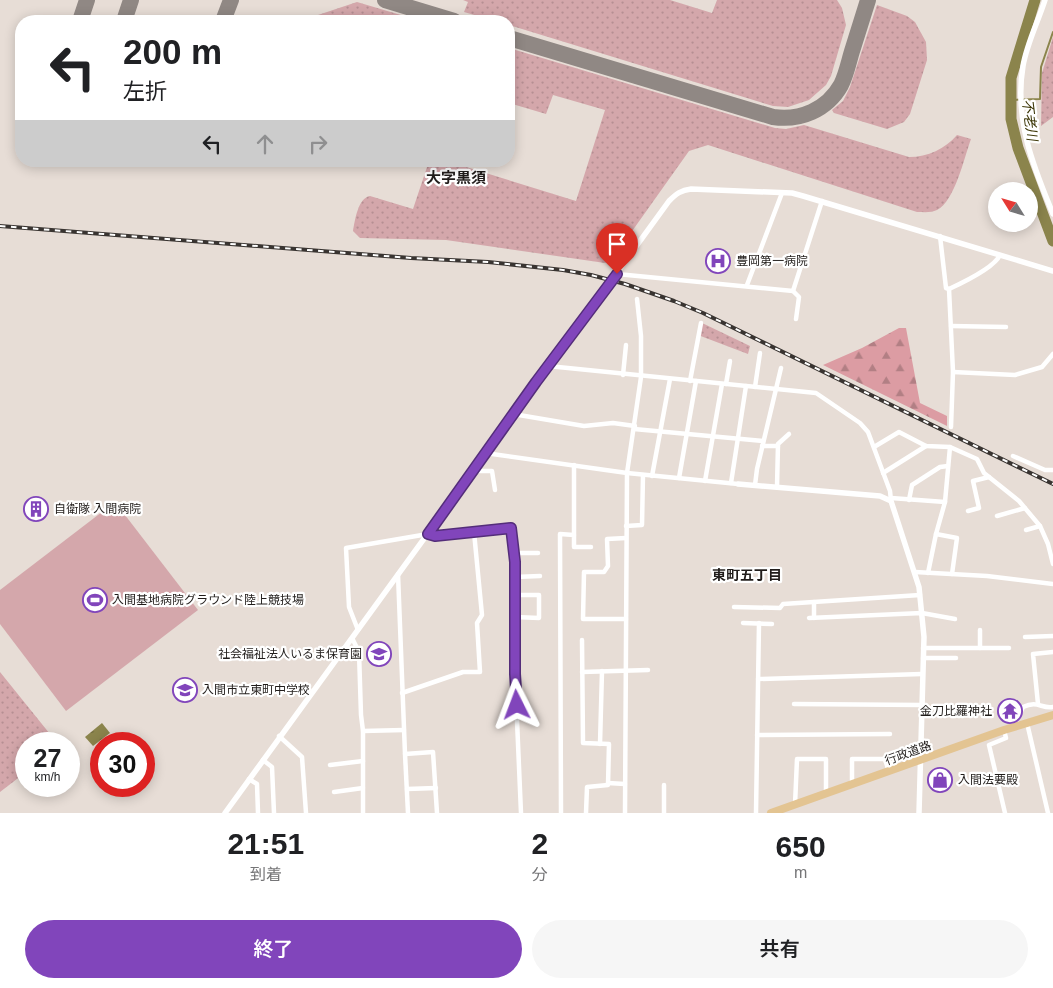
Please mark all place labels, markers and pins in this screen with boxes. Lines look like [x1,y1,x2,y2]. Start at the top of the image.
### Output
pin [596,223,638,274]
hospital icon: 豊岡第一病院 [705,248,731,274]
place label: 豊岡第一病院 [736,254,808,268]
building icon: 自衛隊 入間病院 [23,496,49,522]
place label: 自衛隊 入間病院 [54,502,141,516]
sports icon: 入間基地病院グラウンド陸上競技場 [82,587,108,613]
place label: 入間基地病院グラウンド陸上競技場 [112,593,304,607]
school or university icon: 社会福祉法人いるま保育園 [366,641,392,667]
place label: 社会福祉法人いるま保育園 [218,647,362,661]
school or university icon: 入間市立東町中学校 [172,677,198,703]
place label: 入間市立東町中学校 [202,683,310,697]
temple icon: 金刀比羅神社 [997,698,1023,724]
place label: 金刀比羅神社 [920,704,992,718]
shop icon: 入間法要殿 [927,767,953,793]
place label: 入間法要殿 [958,773,1018,787]

